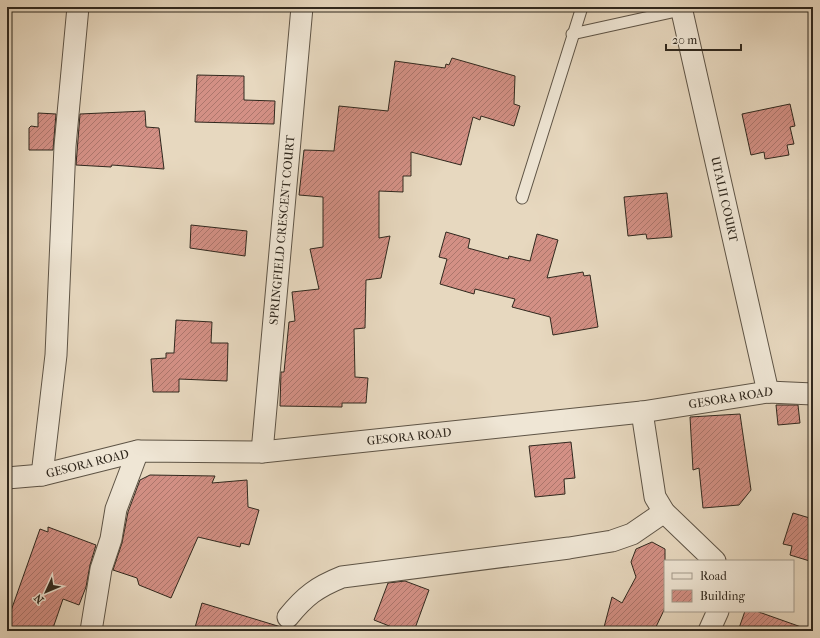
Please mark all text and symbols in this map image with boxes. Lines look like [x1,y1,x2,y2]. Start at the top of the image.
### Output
scale bar [666,26,741,52]
text: 20 m [672,33,697,47]
street label: SPRINGFIELD CRESCENT COURT [266,134,298,325]
street label: UTALII COURT [708,155,741,244]
street label: GESORA ROAD [688,385,773,412]
street label: GESORA ROAD [366,425,452,448]
street label: GESORA ROAD [44,447,130,481]
legend [664,560,794,612]
text: Road [700,569,727,583]
north arrow [26,572,66,612]
text: Building [700,589,745,603]
text: N [31,591,47,606]

